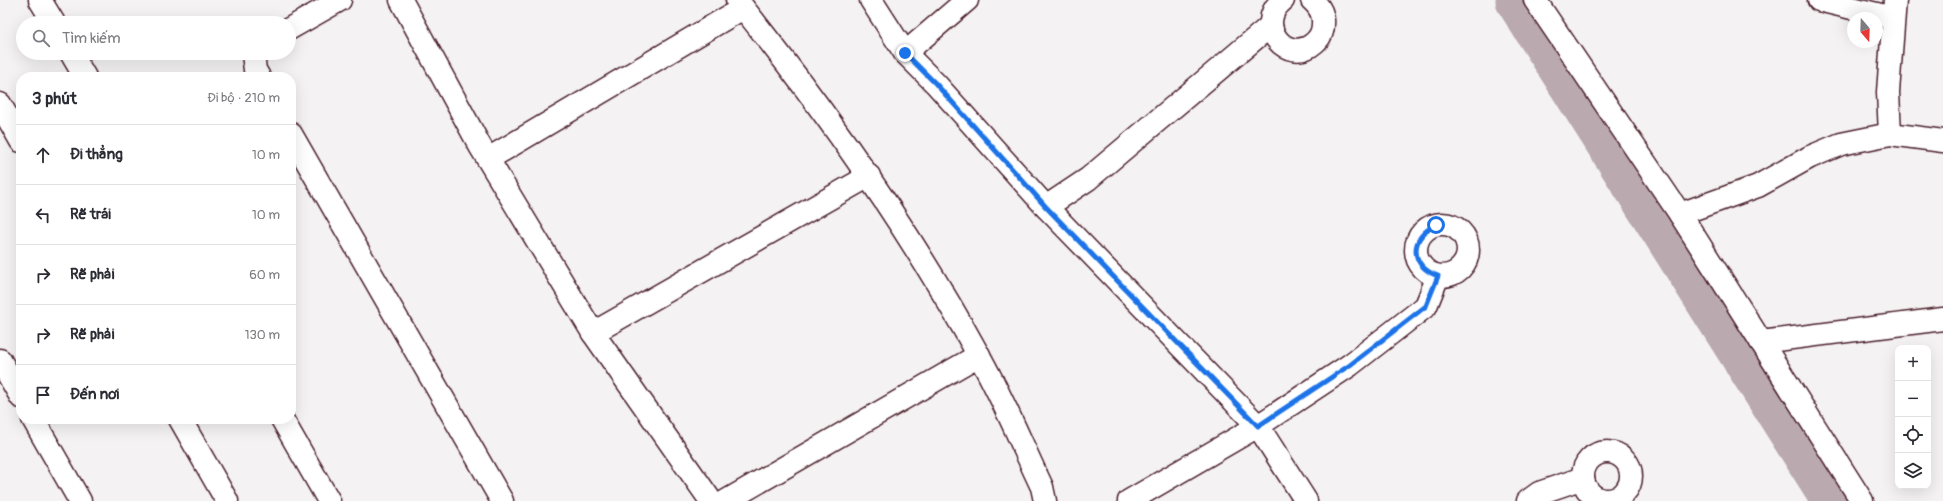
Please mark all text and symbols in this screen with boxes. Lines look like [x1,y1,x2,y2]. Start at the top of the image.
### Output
north arrow [1847,12,1883,48]
search box [16,16,296,60]
icon: search [30,27,52,49]
text: Tìm kiếm [62,29,121,48]
route end [896,44,914,62]
text: 3 phút [32,88,77,109]
text: Đi bộ · 210 m [207,90,280,106]
icon: ahead [32,144,54,166]
text: Đi thẳng [70,145,123,164]
text: 10 m [252,147,280,163]
icon: left [32,204,54,226]
text: Rẽ trái [70,205,111,224]
text: 10 m [252,207,280,223]
route start [1427,216,1445,234]
icon: right [32,264,54,286]
text: Rẽ phải [70,265,114,284]
text: 60 m [249,267,280,283]
icon: right [32,324,54,346]
text: Rẽ phải [70,325,114,344]
text: 130 m [244,327,280,343]
map controls [1895,345,1931,489]
button: + [1895,345,1931,381]
button: − [1895,381,1931,417]
icon: arrive [32,384,54,406]
text: Đến nơi [70,385,119,404]
button: locate [1895,417,1931,453]
button: layers [1895,453,1931,489]

